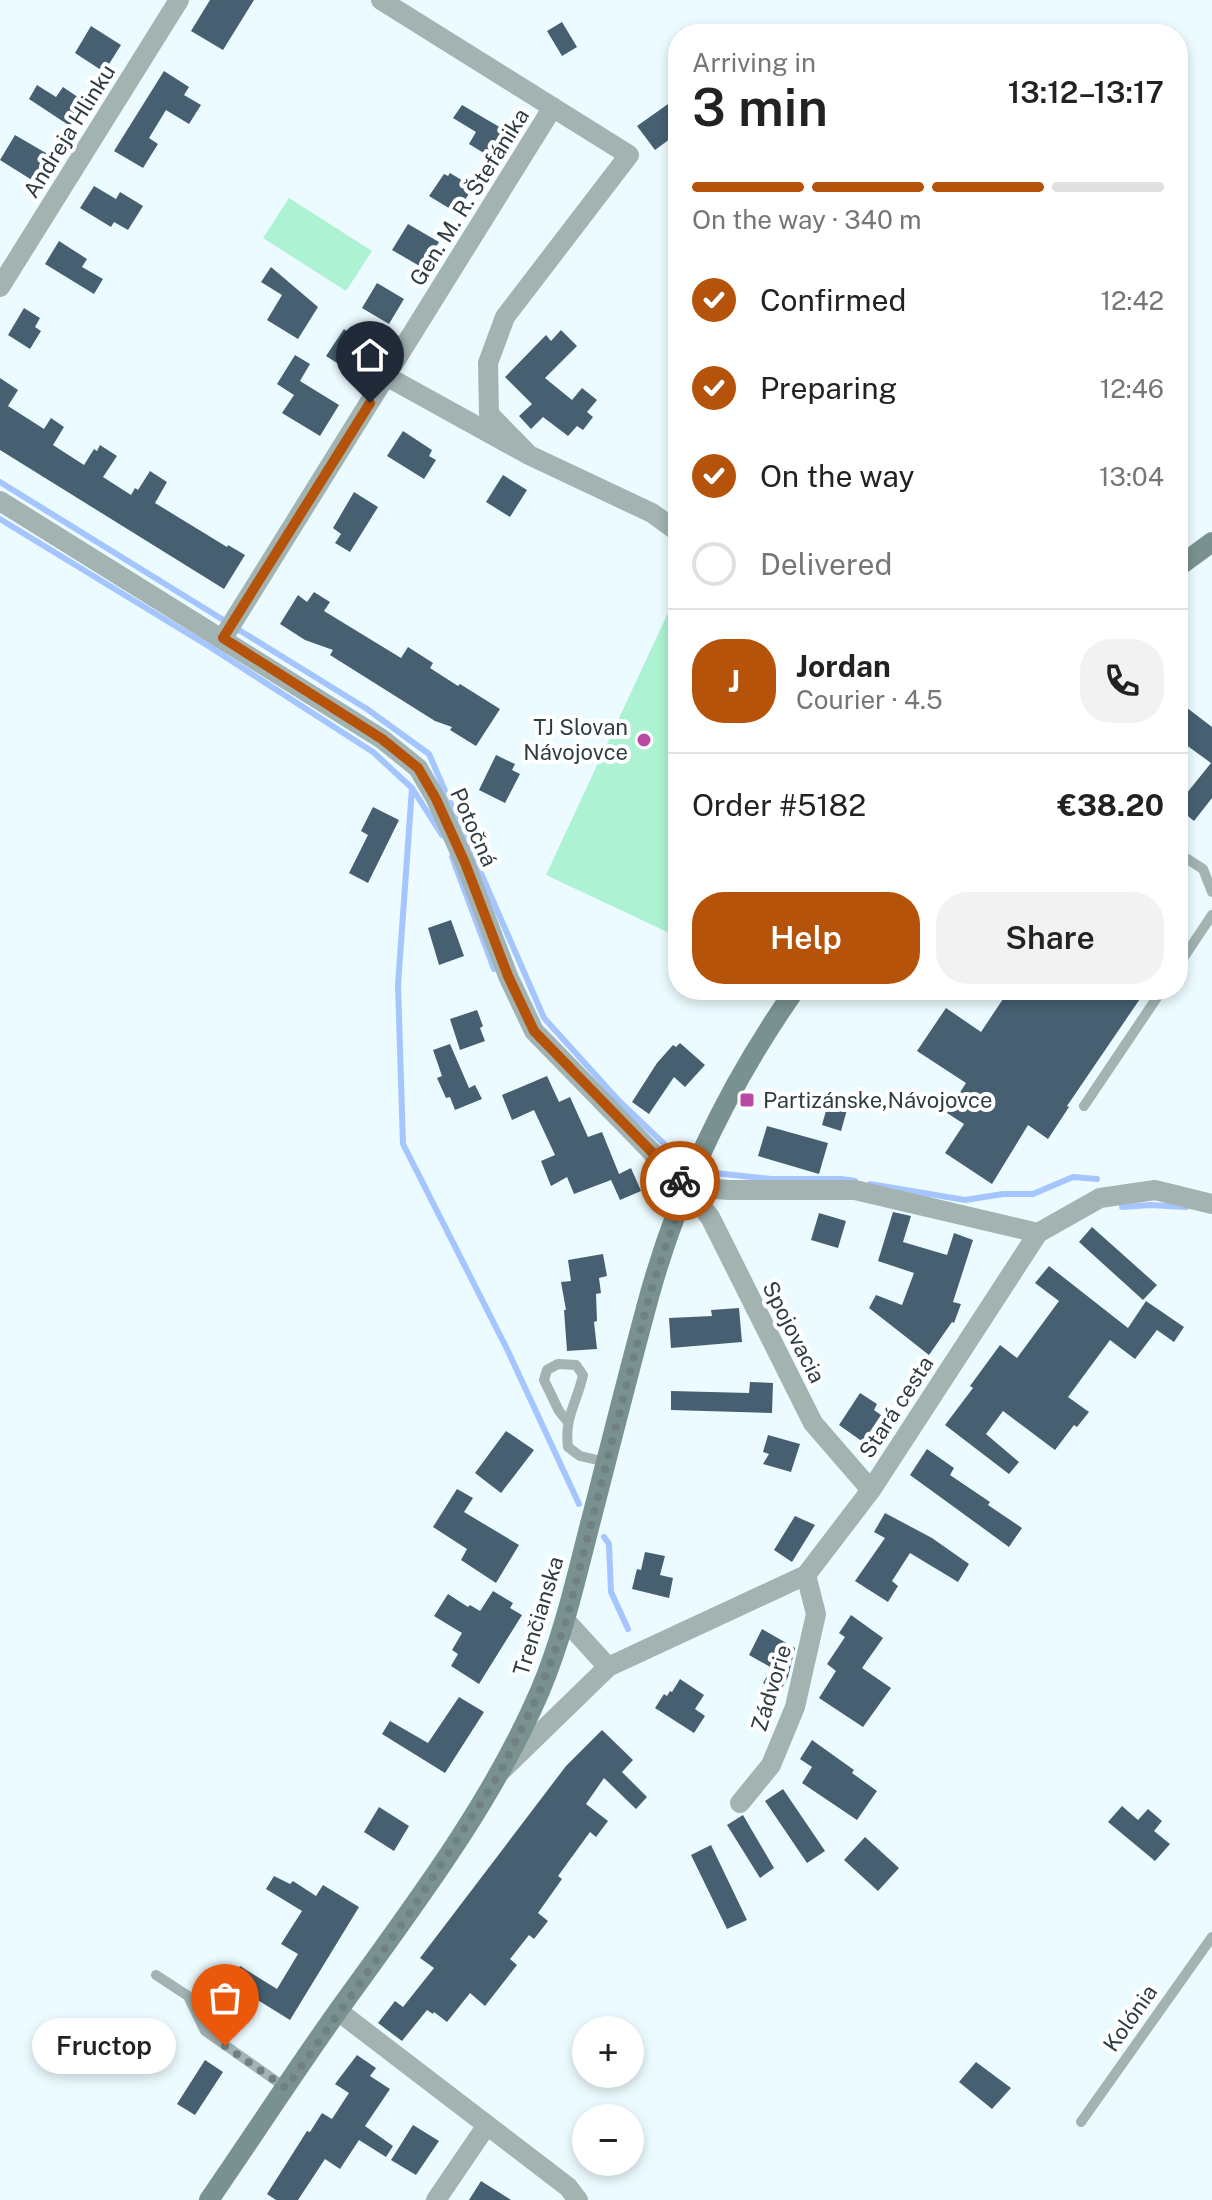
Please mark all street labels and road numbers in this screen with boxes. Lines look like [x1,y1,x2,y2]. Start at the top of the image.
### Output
street label: Andreja Hlinku [18,60,120,202]
street label: Gen. M. R. Štefánika [404,104,534,290]
street label: Potočná [445,784,503,870]
street label: Spojovacia [757,1277,831,1387]
street label: Stará cesta [853,1351,939,1463]
street label: Trenčianska [508,1553,568,1679]
street label: Zádvorie [746,1642,796,1734]
street label: Kolónia [1098,1980,1162,2056]

